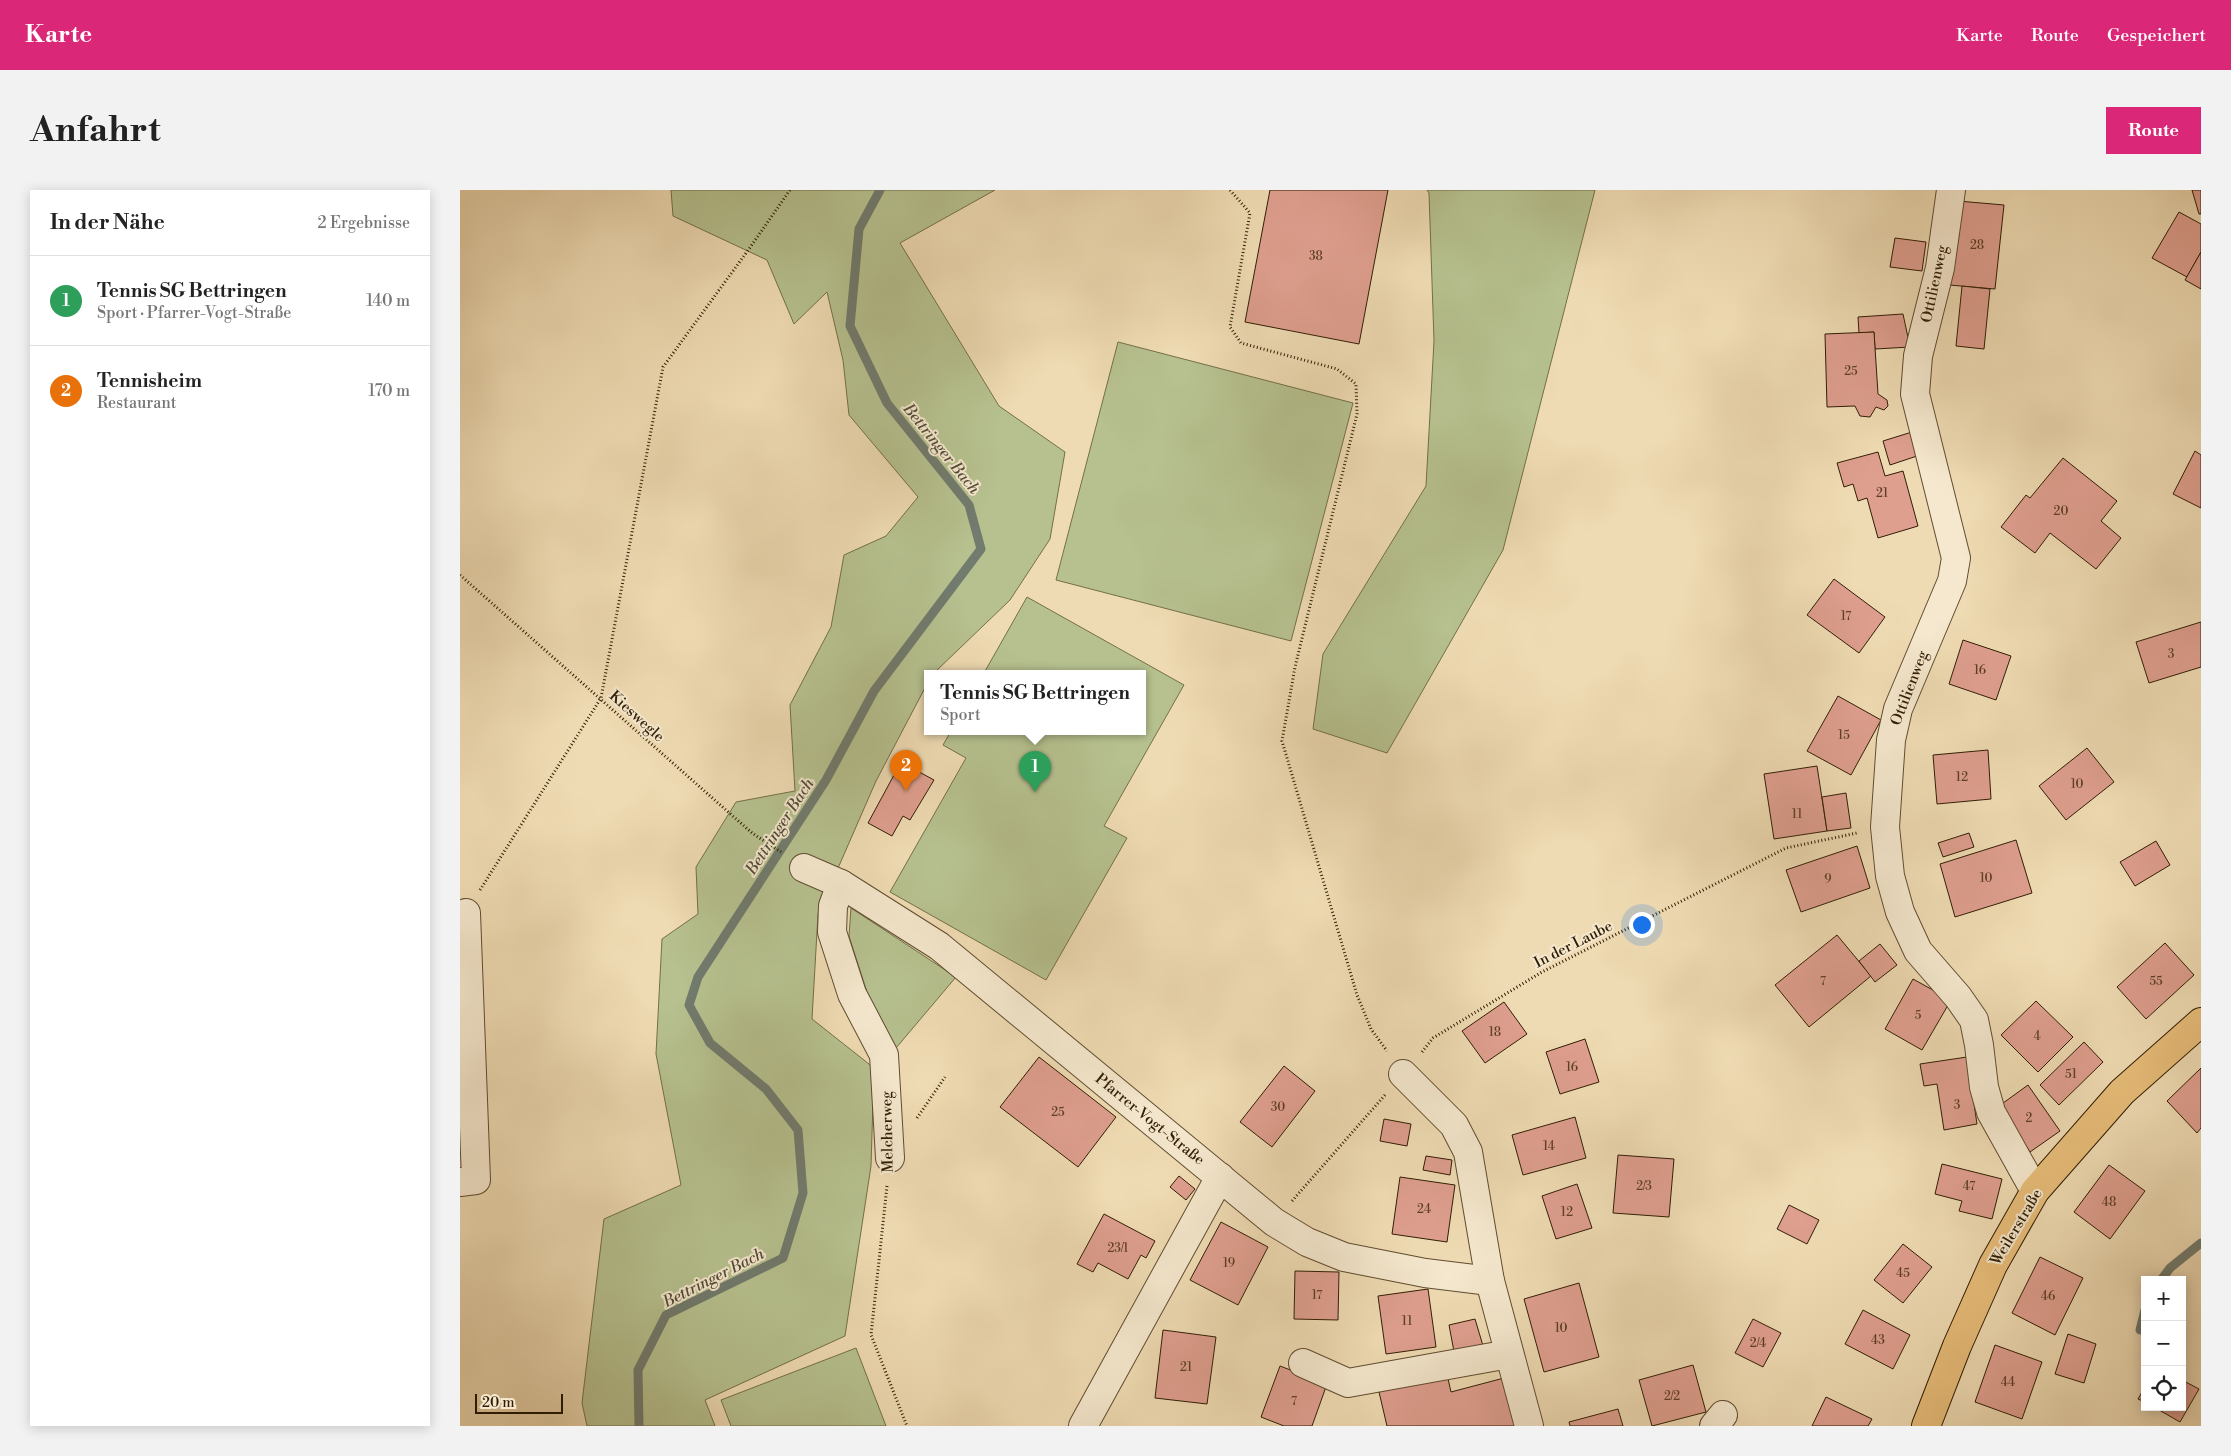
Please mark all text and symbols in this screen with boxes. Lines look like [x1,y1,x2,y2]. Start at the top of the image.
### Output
text: Karte [25,20,92,50]
text: Karte [1956,24,2003,47]
text: Route [2031,24,2079,47]
text: Gespeichert [2107,24,2206,47]
button: Route [2106,107,2201,154]
text: Anfahrt [30,109,161,152]
text: In der Nähe [50,210,165,236]
text: 2 Ergebnisse [318,213,410,233]
house number: 28 [1970,238,1984,253]
street label: Ottilienweg [1917,243,1952,325]
house number: 38 [1309,249,1323,264]
text: Tennis SG Bettringen [97,279,287,303]
text: 1 [62,291,70,311]
text: 140 m [366,291,410,311]
text: Sport · Pfarrer-Vogt-Straße [97,303,291,323]
house number: 25 [1844,364,1858,379]
text: Tennisheim [97,369,202,393]
text: 2 [61,381,71,401]
text: 170 m [368,381,410,401]
text: Restaurant [97,393,176,413]
water label: Bettringer Bach [898,398,984,498]
house number: 21 [1876,486,1889,501]
house number: 20 [2054,504,2068,519]
house number: 17 [1841,609,1851,624]
house number: 3 [2168,647,2175,662]
street label: Ottilienweg [1886,648,1933,728]
house number: 16 [1974,663,1986,678]
popup [924,670,1146,735]
text: Tennis SG Bettringen [940,681,1130,705]
street label: Kieswegle [605,687,668,746]
text: Sport [940,705,981,725]
house number: 15 [1838,728,1850,743]
pin: 2 [890,750,922,791]
pin: 1 [1019,751,1051,792]
house number: 12 [1956,770,1968,785]
water label: Bettringer Bach [741,774,818,879]
house number: 10 [2071,777,2083,792]
house number: 11 [1792,807,1803,822]
house number: 10 [1980,871,1992,886]
house number: 9 [1824,872,1832,887]
your location [1629,912,1655,938]
street label: In der Laube [1531,917,1616,972]
house number: 7 [1820,974,1826,989]
house number: 55 [2149,974,2163,989]
house number: 5 [1915,1008,1922,1023]
house number: 18 [1489,1025,1501,1040]
house number: 4 [2033,1029,2041,1044]
house number: 16 [1566,1060,1578,1075]
house number: 51 [2065,1067,2078,1082]
street label: Pfarrer-Vogt-Straße [1091,1069,1208,1169]
street label: Melcherweg [877,1091,898,1173]
house number: 3 [1954,1098,1961,1113]
house number: 30 [1271,1100,1285,1115]
house number: 25 [1051,1105,1065,1120]
house number: 2 [2026,1111,2033,1126]
house number: 14 [1543,1139,1555,1154]
house number: 2/3 [1636,1179,1652,1194]
house number: 47 [1963,1179,1975,1194]
street label: Weilerstraße [1986,1186,2047,1270]
house number: 48 [2102,1195,2116,1210]
house number: 24 [1417,1202,1431,1217]
house number: 12 [1561,1205,1573,1220]
house number: 23/1 [1108,1241,1129,1256]
water label: Bettringer Bach [659,1244,768,1312]
house number: 19 [1223,1256,1235,1271]
house number: 45 [1896,1266,1910,1281]
map controls [2141,1276,2186,1411]
button: + [2141,1276,2186,1321]
house number: 17 [1312,1288,1322,1303]
house number: 46 [2041,1289,2055,1304]
house number: 11 [1402,1314,1413,1329]
house number: 10 [1555,1321,1567,1336]
button: − [2141,1321,2186,1366]
house number: 43 [1871,1333,1885,1348]
house number: 2/4 [1750,1336,1766,1351]
house number: 21 [1180,1360,1193,1375]
button: locate [2141,1366,2186,1411]
house number: 44 [2001,1375,2015,1390]
house number: 2/2 [1664,1389,1680,1404]
scale bar [475,1391,562,1414]
text: 20 m [482,1394,514,1412]
house number: 7 [1291,1394,1297,1409]

